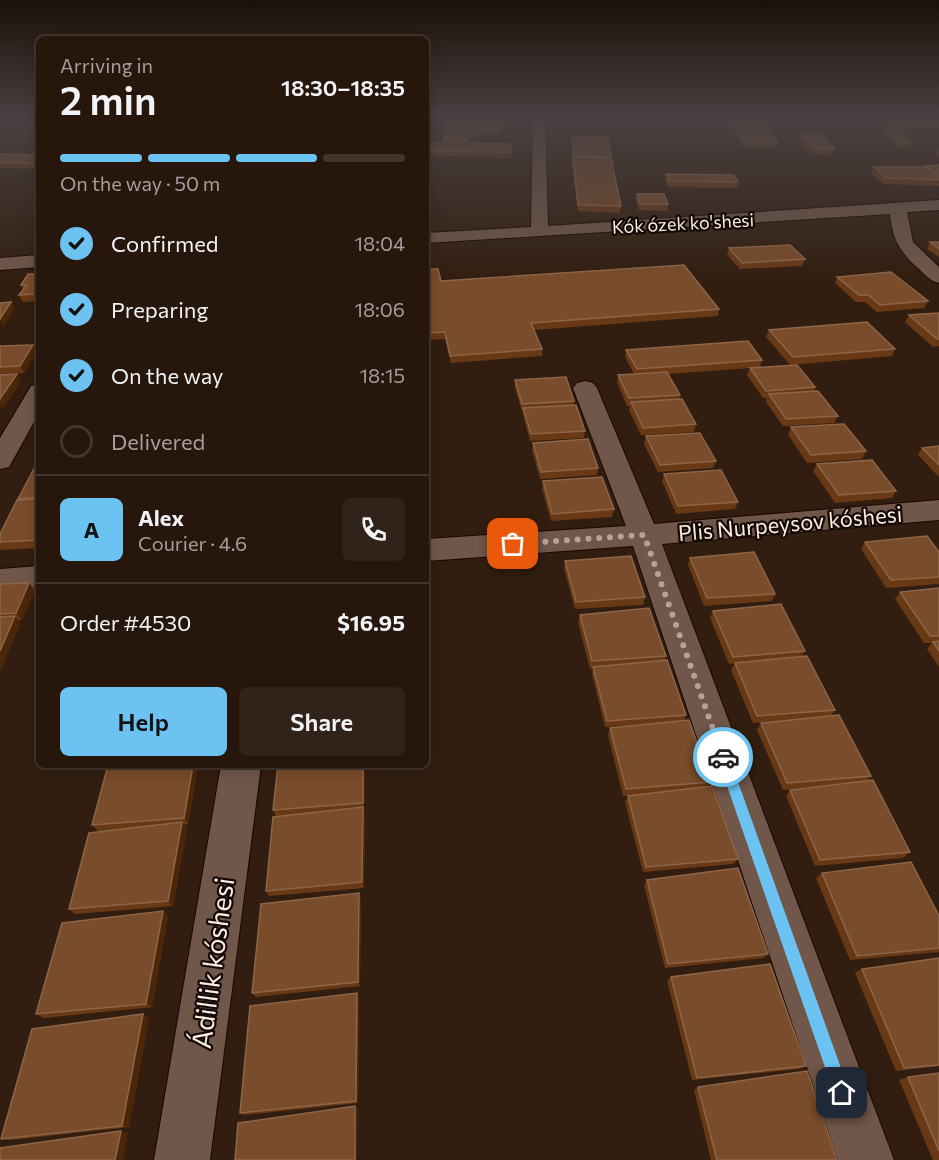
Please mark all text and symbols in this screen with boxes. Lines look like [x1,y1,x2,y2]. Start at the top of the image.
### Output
text: Arriving in [60,53,153,77]
text: 18:30–18:35 [281,74,405,101]
text: 2 min [60,75,157,123]
text: On the way · 50 m [60,171,220,195]
street label: Kók ózek ko'shesi [611,208,755,238]
icon: check [60,227,93,260]
text: Confirmed [111,230,218,257]
text: 18:04 [355,231,405,255]
icon: check [60,293,93,326]
text: Preparing [111,296,208,323]
text: 18:06 [354,297,405,321]
icon: check [60,359,93,392]
text: On the way [111,362,223,389]
text: 18:15 [360,363,405,387]
text: Delivered [111,428,205,455]
button: phone [342,498,405,561]
street label: Plis Nurpeysov kóshesi [677,500,903,546]
text: Alex [138,504,184,531]
text: A [84,516,99,543]
pin [487,518,538,569]
icon: bag [496,527,529,560]
text: Courier · 4.6 [138,531,247,555]
text: Order #4530 [60,609,191,636]
text: $16.95 [337,609,405,636]
button: Help [60,687,227,756]
button: Share [239,687,405,756]
courier [693,727,753,787]
icon: car [707,741,740,774]
street label: Ádillik kóshesi [184,875,240,1051]
pin [816,1067,867,1118]
icon: home [825,1076,858,1109]

